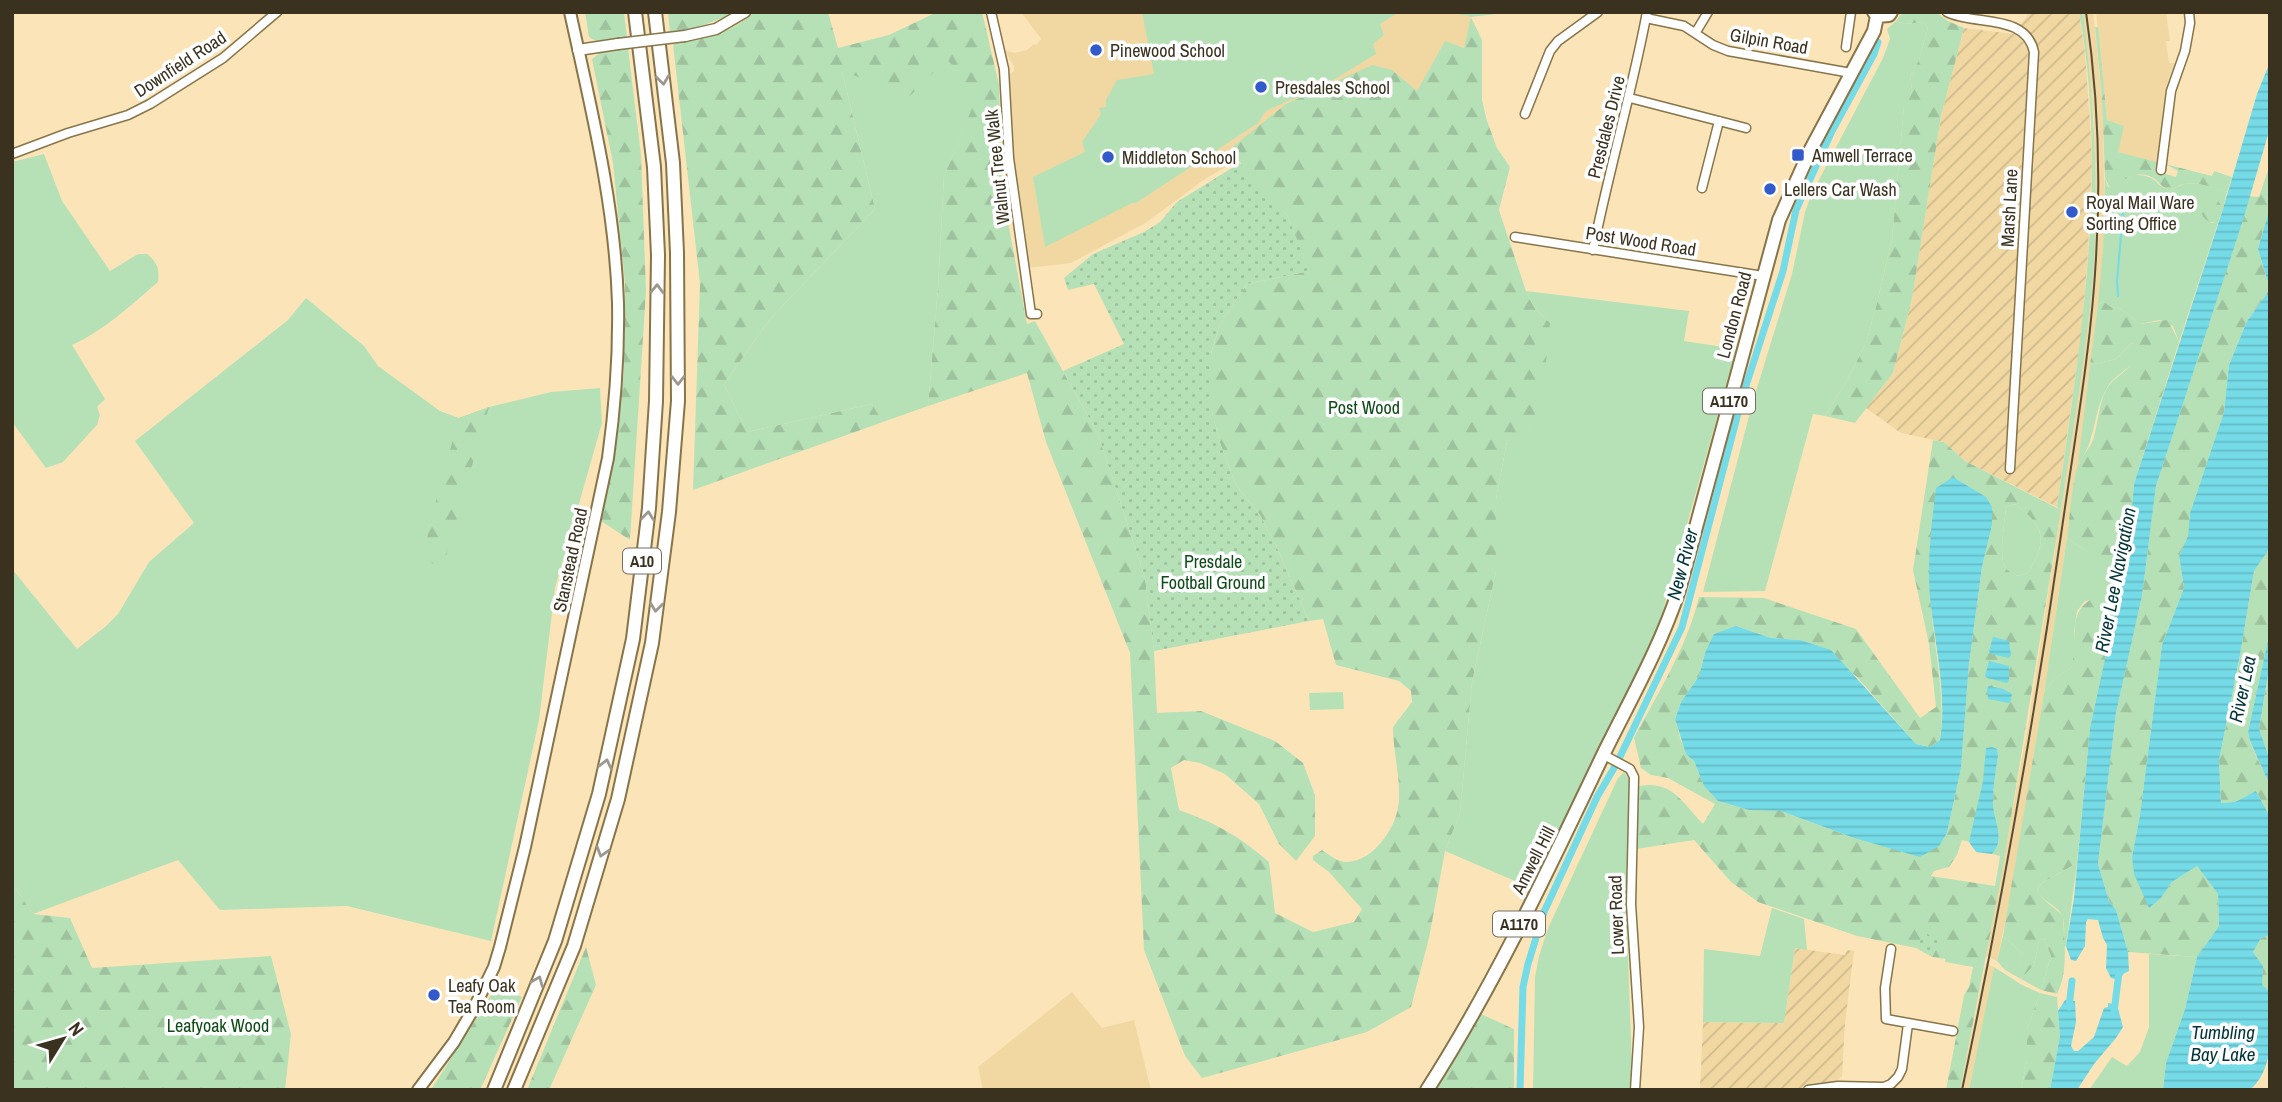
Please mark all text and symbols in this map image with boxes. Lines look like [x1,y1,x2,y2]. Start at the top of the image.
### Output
street label: Gilpin Road [1728,22,1810,60]
street label: Downfield Road [129,25,231,103]
place label: Pinewood School [1110,38,1225,63]
marker: Pinewood School [1088,42,1104,58]
street label: Presdales Drive [1581,73,1631,181]
one-way arrow [655,74,670,86]
place label: Presdales School [1275,75,1390,100]
marker: Presdales School [1253,79,1269,95]
street label: Walnut Tree Walk [978,108,1015,226]
place label: Amwell Terrace [1811,143,1913,168]
place label: Middleton School [1122,145,1236,170]
marker: Amwell Terrace [1790,147,1806,163]
marker: Middleton School [1100,149,1116,165]
street label: Marsh Lane [1994,168,2024,248]
place label: Lellers Car Wash [1784,177,1897,202]
marker: Lellers Car Wash [1762,181,1778,197]
place label: Royal Mail Ware Sorting Office [2086,190,2195,236]
marker: Royal Mail Ware Sorting Office [2064,204,2080,220]
street label: Post Wood Road [1584,220,1698,262]
street label: London Road [1710,269,1758,361]
one-way arrow [649,283,665,294]
one-way arrow [670,376,686,386]
road number: A1170 [1703,388,1755,414]
park label: Post Wood [1328,395,1400,420]
water label: River Lee Navigation [2088,505,2142,655]
street label: Stanstead Road [547,506,593,614]
one-way arrow [640,510,655,522]
water label: New River [1660,525,1704,602]
road number: A10 [623,548,661,574]
park label: Presdale Football Ground [1160,549,1266,595]
one-way arrow [649,601,664,612]
water label: River Lea [2222,653,2262,725]
one-way arrow [597,758,612,770]
street label: Amwell Hill [1505,822,1561,899]
one-way arrow [595,846,610,858]
street label: Lower Road [1602,875,1630,955]
road number: A1170 [1493,912,1545,936]
place label: Leafy Oak Tea Room [448,973,516,1019]
one-way arrow [530,976,544,988]
marker: Leafy Oak Tea Room [426,987,442,1003]
north arrow [28,1004,98,1074]
park label: Leafyoak Wood [167,1013,269,1038]
text: N [63,1016,90,1041]
water label: Tumbling Bay Lake [2191,1019,2255,1067]

